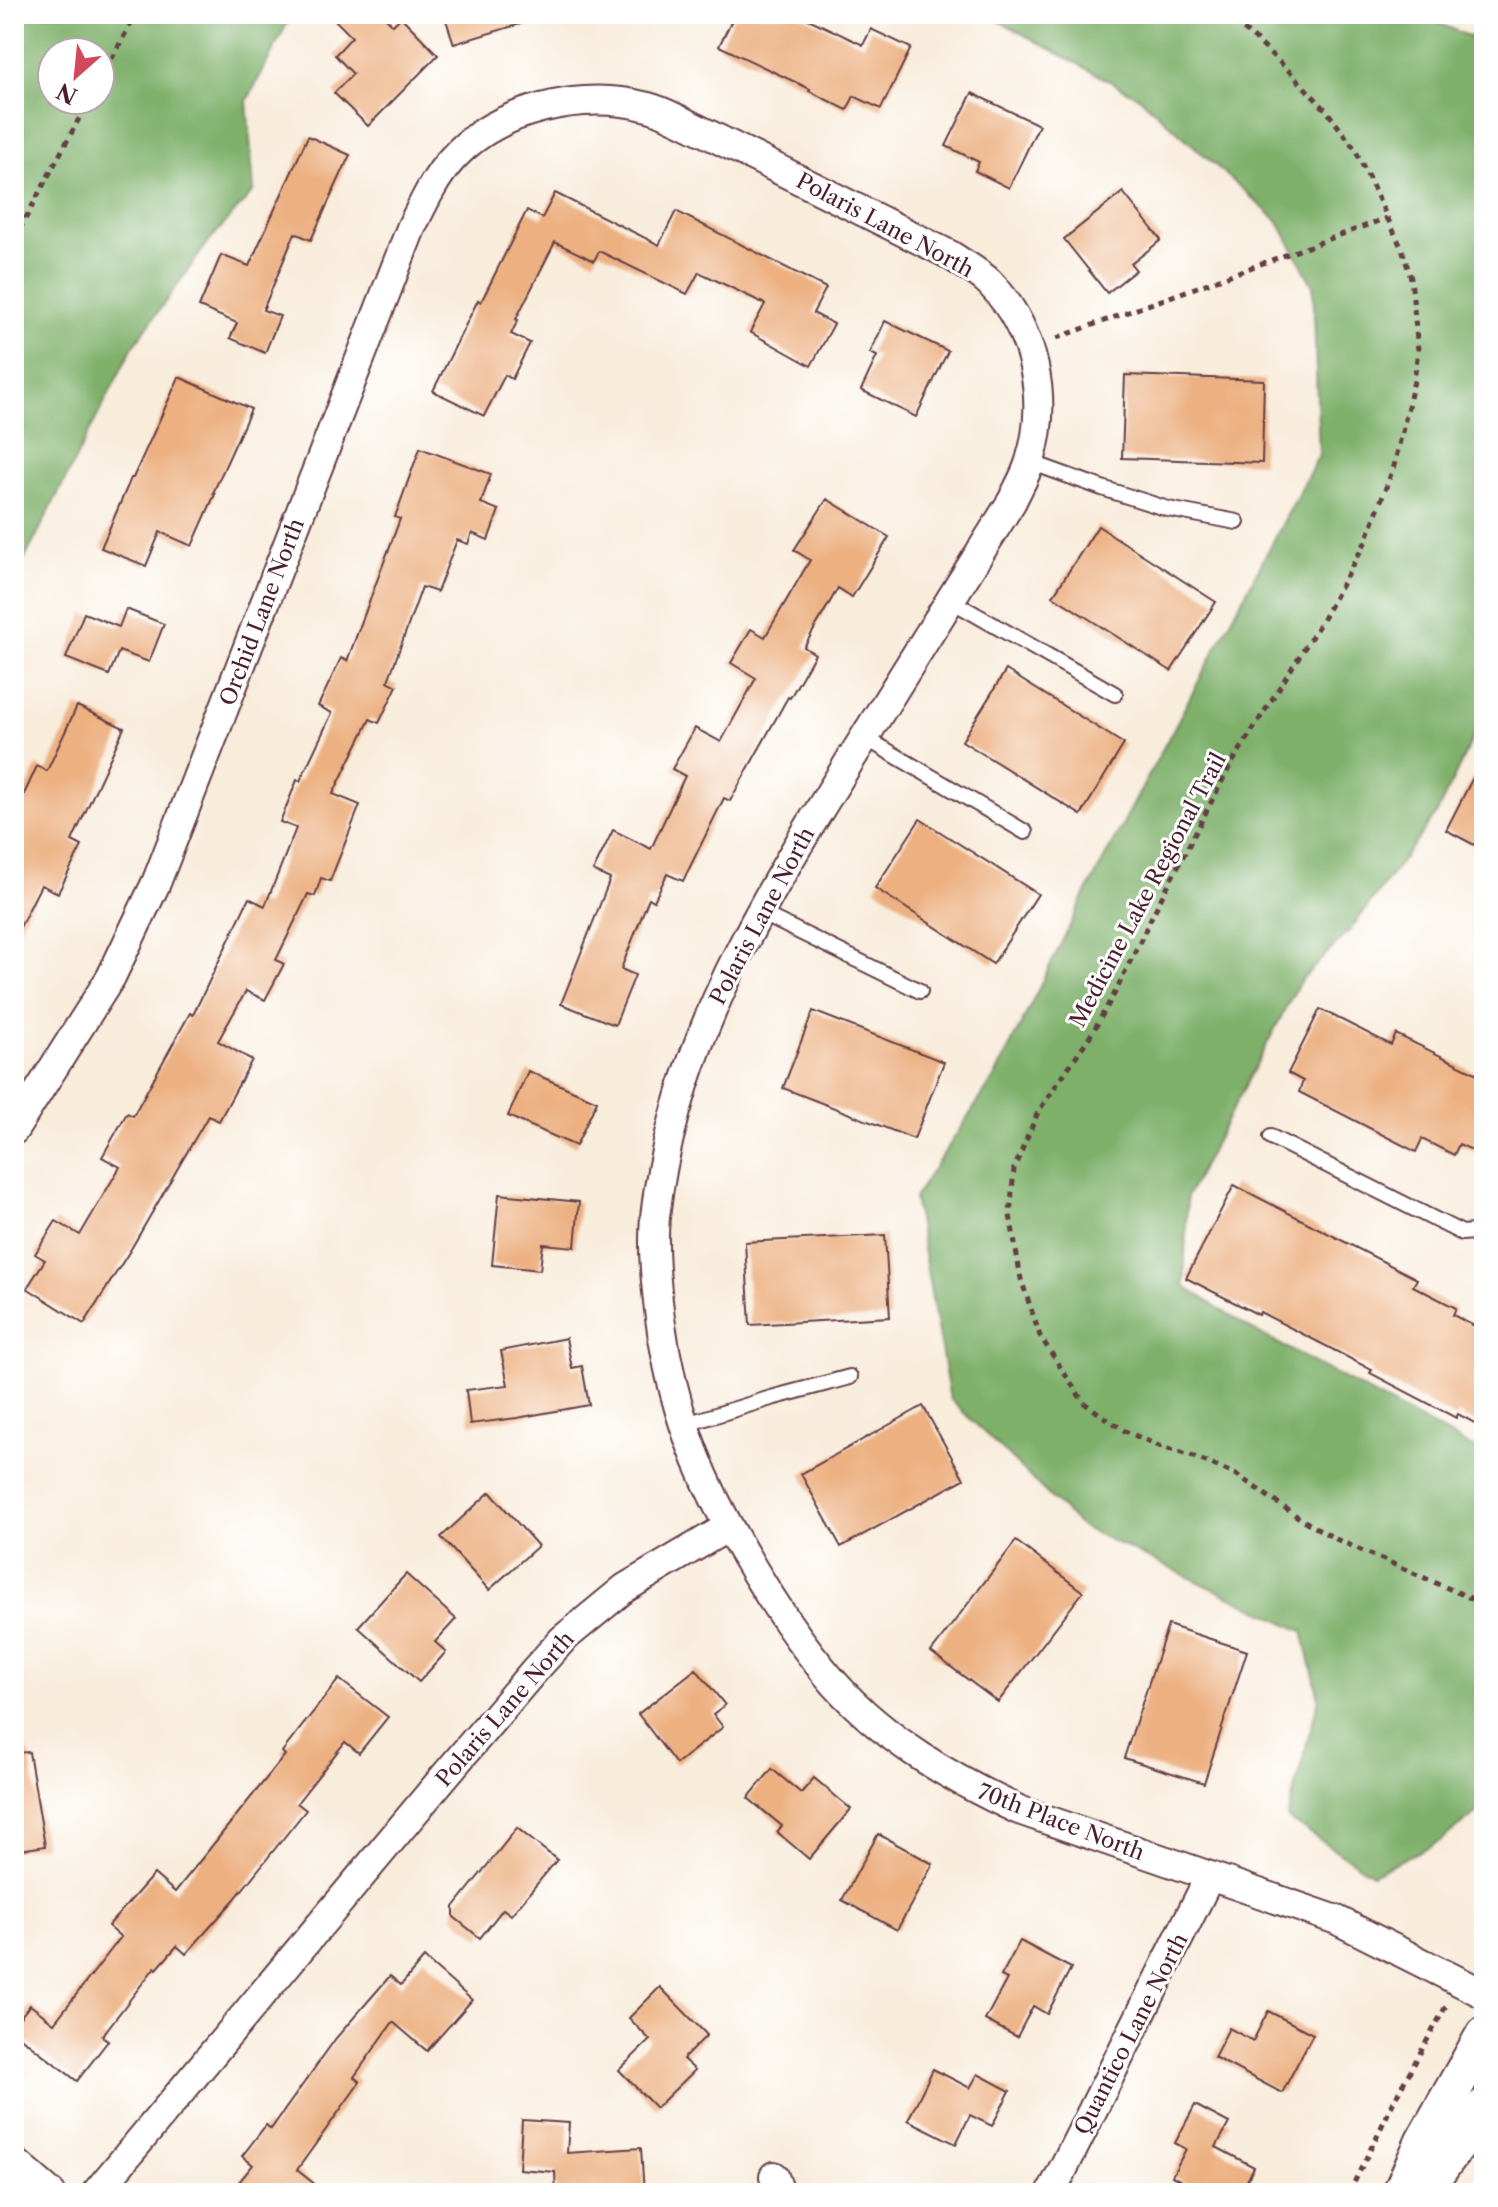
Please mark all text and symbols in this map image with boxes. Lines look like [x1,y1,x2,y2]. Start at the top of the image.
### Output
north arrow [36,36,116,116]
text: N [52,77,82,110]
street label: Polaris Lane North [792,167,978,283]
street label: Orchid Lane North [214,514,310,709]
street label: Medicine Lake Regional Trail [1064,748,1232,1032]
street label: Polaris Lane North [704,823,820,1009]
street label: Polaris Lane North [430,1626,580,1792]
street label: 70th Place North [974,1778,1148,1866]
street label: Quantico Lane North [1068,1929,1194,2139]

